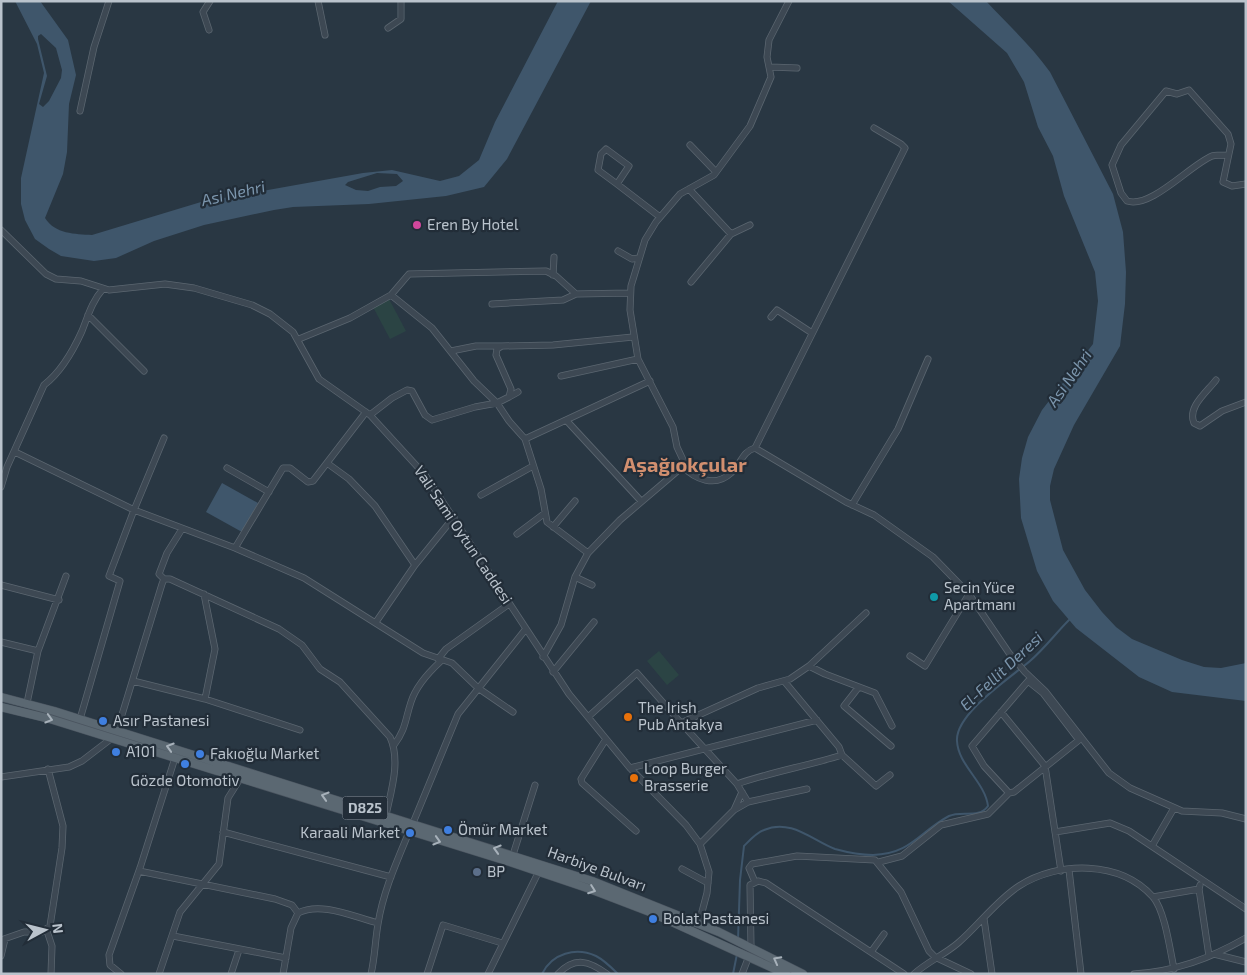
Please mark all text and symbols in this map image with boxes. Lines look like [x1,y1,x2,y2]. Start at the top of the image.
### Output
water label: Asi Nehri [198,176,267,209]
place label: Eren By Hotel [427,215,519,233]
marker: Eren By Hotel [411,219,423,231]
water label: Asi Nehri [1042,346,1095,411]
district label: Aşağıokçular [623,452,747,477]
street label: Vali Sami Oytun Caddesi [411,462,517,607]
place label: Secin Yüce Apartmanı [944,578,1016,613]
marker: Secin Yüce Apartmanı [928,591,940,603]
water label: El-Fellit Deresi [955,627,1046,714]
place label: The Irish Pub Antakya [638,698,723,733]
place label: Asır Pastanesi [113,711,209,729]
marker: The Irish Pub Antakya [622,711,634,723]
one-way arrow [44,713,52,723]
marker: Asır Pastanesi [97,715,109,727]
place label: A101 [126,742,156,760]
one-way arrow [167,743,175,753]
place label: Fakıoğlu Market [210,744,319,762]
marker: A101 [110,746,122,758]
marker: Fakıoğlu Market [194,748,206,760]
marker: Gözde Otomotiv [179,758,191,770]
place label: Loop Burger Brasserie [644,759,727,794]
place label: Gözde Otomotiv [131,771,239,789]
marker: Loop Burger Brasserie [628,772,640,784]
one-way arrow [322,791,330,801]
road number: D825 [342,796,388,820]
place label: Ömür Market [458,820,548,838]
place label: Karaali Market [300,823,400,841]
marker: Ömür Market [442,824,454,836]
marker: Karaali Market [404,827,416,839]
one-way arrow [433,835,441,845]
street label: Harbiye Bulvarı [546,842,649,894]
one-way arrow [494,845,502,855]
place label: BP [487,862,505,880]
marker: BP [471,866,483,878]
one-way arrow [587,884,596,894]
north arrow [20,905,70,955]
place label: Bolat Pastanesi [663,909,769,927]
marker: Bolat Pastanesi [647,913,659,925]
text: N [49,922,67,934]
one-way arrow [773,956,782,966]

